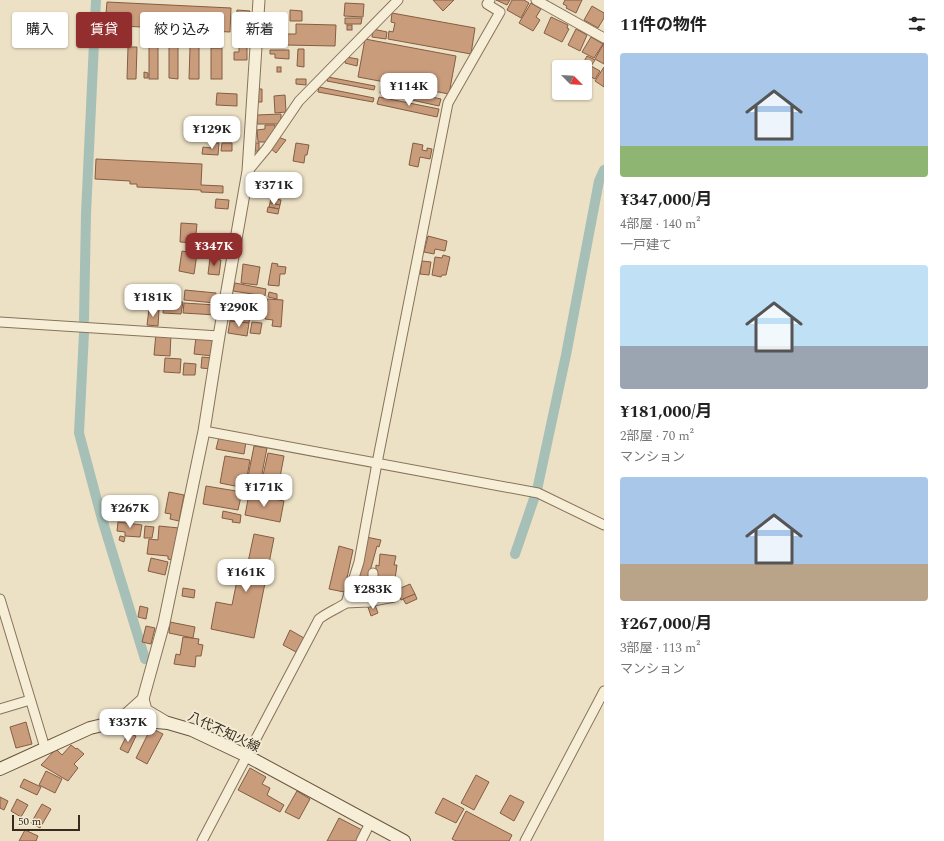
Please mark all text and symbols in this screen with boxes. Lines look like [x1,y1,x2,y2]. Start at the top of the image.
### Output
chip: 購入 [12,12,68,48]
chip: 賃貸 [76,12,132,48]
chip: 絞り込み [140,12,224,48]
chip: 新着 [232,12,288,48]
text: 11件の物件 [620,12,707,38]
icon: filters [906,13,928,35]
north arrow [552,60,592,100]
map controls [552,60,592,100]
pin: ¥114K [381,73,437,107]
text: ¥114K [389,76,429,96]
icon: home [738,79,810,151]
pin: ¥129K [184,116,240,150]
text: ¥129K [192,119,232,139]
pin: ¥371K [246,172,302,206]
text: ¥371K [254,175,294,195]
text: ¥347,000/月 [620,187,713,213]
text: 4部屋 · 140 m² [620,214,700,234]
pin: ¥347K [186,233,242,267]
text: 一戸建て [620,235,672,255]
text: ¥347K [194,236,234,256]
pin: ¥181K [125,284,181,318]
text: ¥181K [133,287,173,307]
icon: home [738,291,810,363]
pin: ¥290K [211,294,267,328]
text: ¥290K [219,297,259,317]
text: ¥181,000/月 [620,399,713,425]
text: 2部屋 · 70 m² [620,426,694,446]
text: マンション [620,447,685,467]
pin: ¥171K [236,474,292,508]
text: ¥171K [244,477,284,497]
pin: ¥267K [102,495,158,529]
text: ¥267K [110,498,150,518]
icon: home [738,503,810,575]
pin: ¥161K [218,559,274,593]
text: ¥161K [226,562,266,582]
pin: ¥283K [345,576,401,610]
text: ¥283K [353,579,393,599]
text: ¥267,000/月 [620,611,713,637]
text: 3部屋 · 113 m² [620,638,700,658]
text: マンション [620,659,685,679]
street label: 八代不知火線 [184,706,264,758]
pin: ¥337K [100,709,156,743]
text: ¥337K [108,712,148,732]
scale bar [12,813,80,832]
text: 50 m [18,813,41,830]

